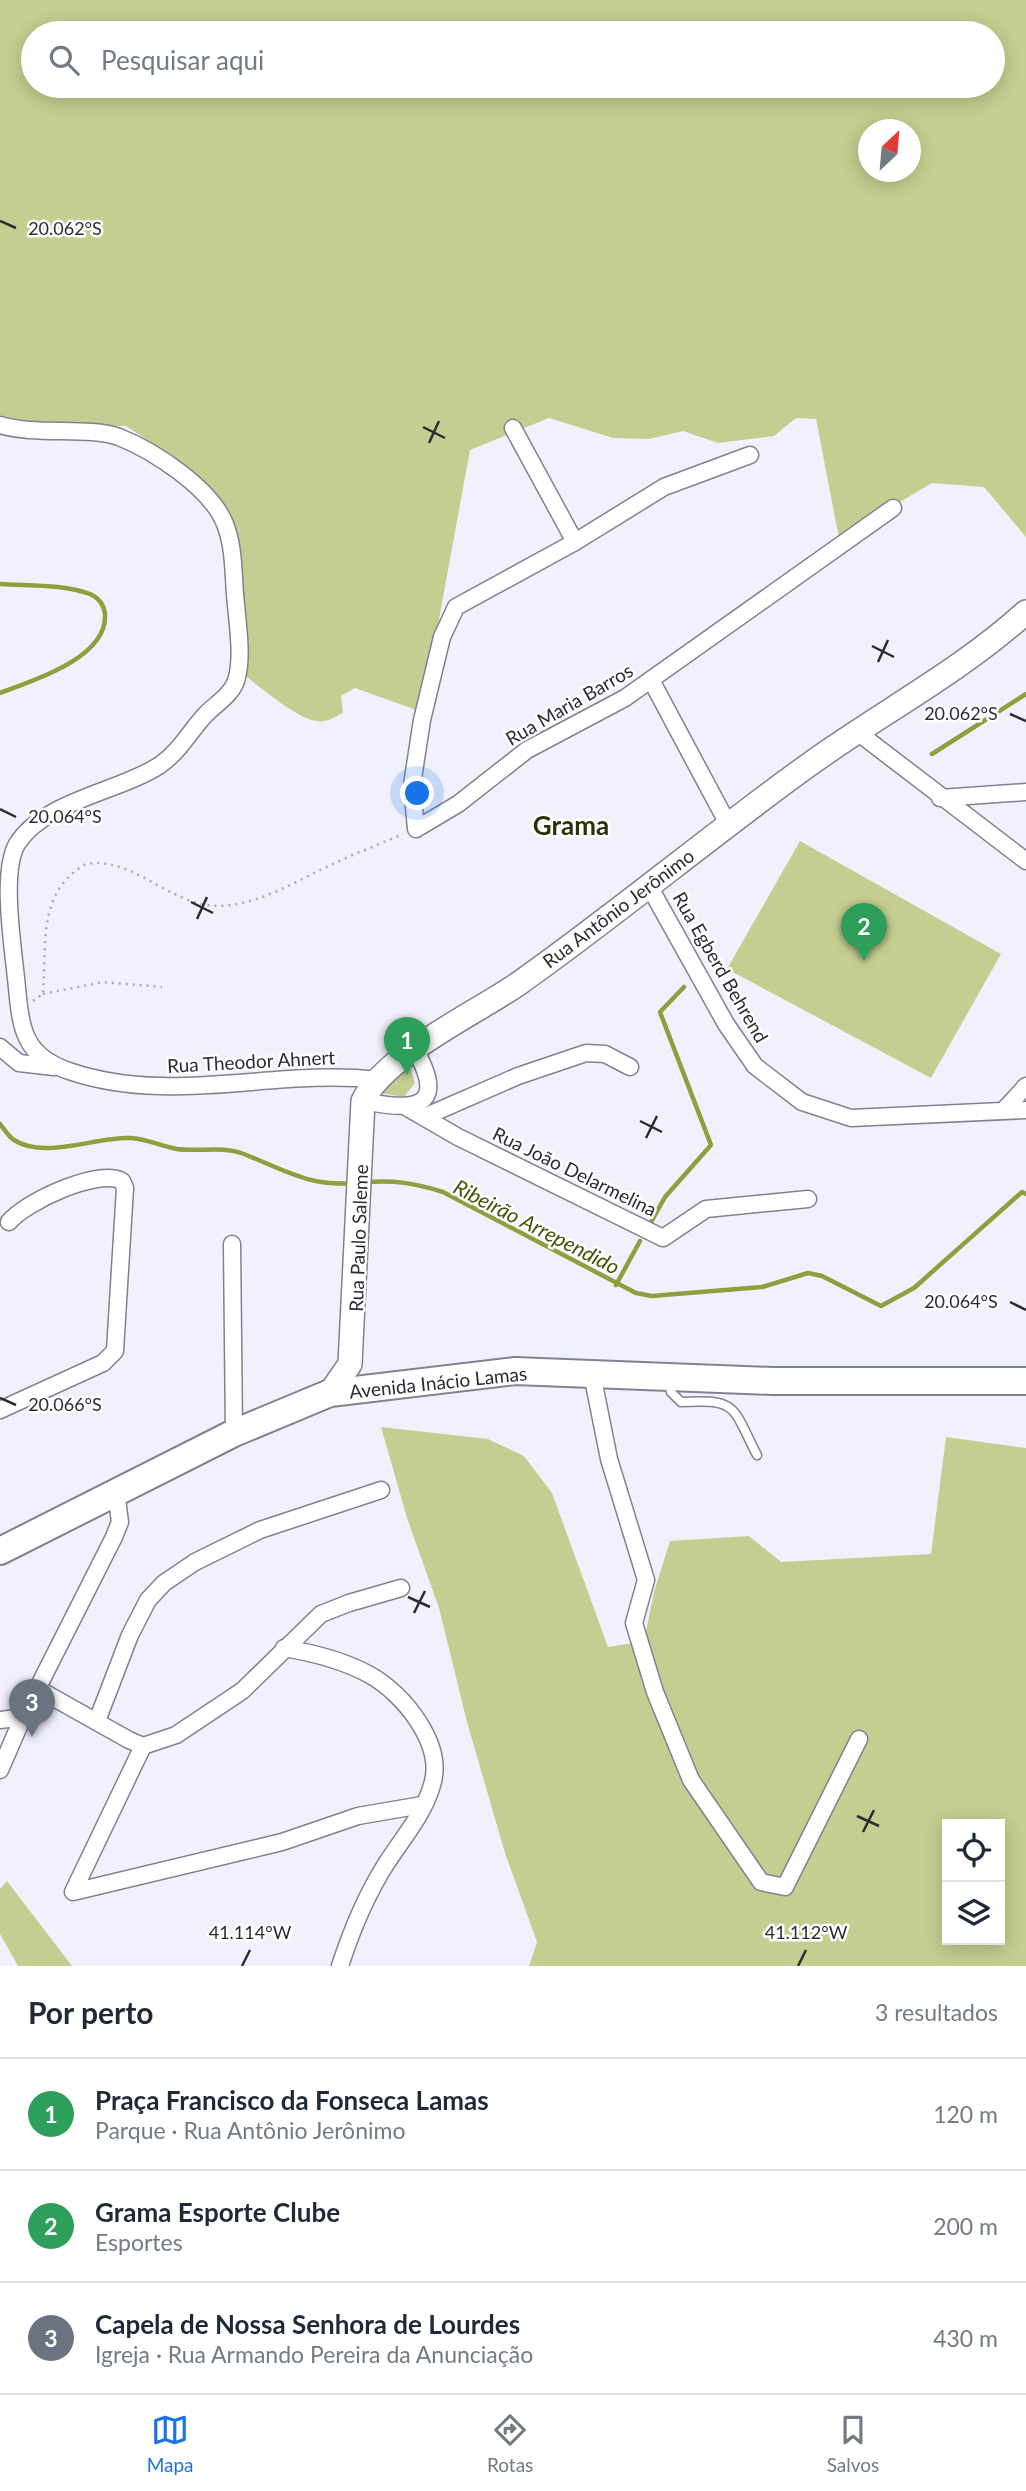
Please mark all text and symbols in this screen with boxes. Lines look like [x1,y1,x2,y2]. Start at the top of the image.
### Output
search box [21,21,1005,98]
icon: search [45,41,83,79]
text: Pesquisar aqui [101,44,264,76]
north arrow [858,119,921,182]
text: 20.062°S [28,217,102,239]
street label: Rua Maria Barros [501,658,637,750]
text: 20.062°S [924,702,998,724]
your location [400,776,434,810]
text: 20.064°S [28,805,102,827]
district label: Grama [533,809,609,841]
street label: Rua Antônio Jerônimo [538,844,698,972]
street label: Rua Egberd Behrend [668,888,774,1046]
pin: 2 [841,903,887,961]
pin: 1 [384,1017,430,1075]
street label: Rua Theodor Ahnert [166,1045,336,1077]
street label: Rua João Delarmelina [489,1121,661,1221]
street label: Rua Paulo Saleme [344,1164,372,1312]
water label: Ribeirão Arrependido [450,1173,624,1279]
text: 20.064°S [924,1290,998,1312]
street label: Avenida Inácio Lamas [348,1361,528,1403]
text: 20.066°S [28,1393,102,1415]
pin: 3 [9,1679,55,1737]
map controls [942,1819,1005,1945]
button: locate [942,1819,1005,1882]
button: layers [942,1882,1005,1945]
text: 41.114°W [209,1921,292,1943]
text: 41.112°W [765,1921,848,1943]
text: Por perto [28,1994,153,2030]
text: 3 resultados [875,1998,998,2026]
text: Praça Francisco da Fonseca Lamas [95,2084,489,2116]
text: 1 [44,2100,58,2128]
text: 120 m [933,2100,998,2128]
text: Parque · Rua Antônio Jerônimo [95,2116,405,2144]
text: Grama Esporte Clube [95,2196,340,2228]
text: 2 [44,2212,58,2240]
text: 200 m [933,2212,998,2240]
text: Esportes [95,2228,183,2256]
text: Capela de Nossa Senhora de Lourdes [95,2308,520,2340]
text: 3 [44,2324,58,2352]
text: 430 m [933,2324,998,2352]
text: Igreja · Rua Armando Pereira da Anunciação [95,2340,533,2368]
tab: Mapa [147,2411,194,2476]
tab: Rotas [487,2411,533,2476]
tab: Salvos [827,2411,879,2476]

